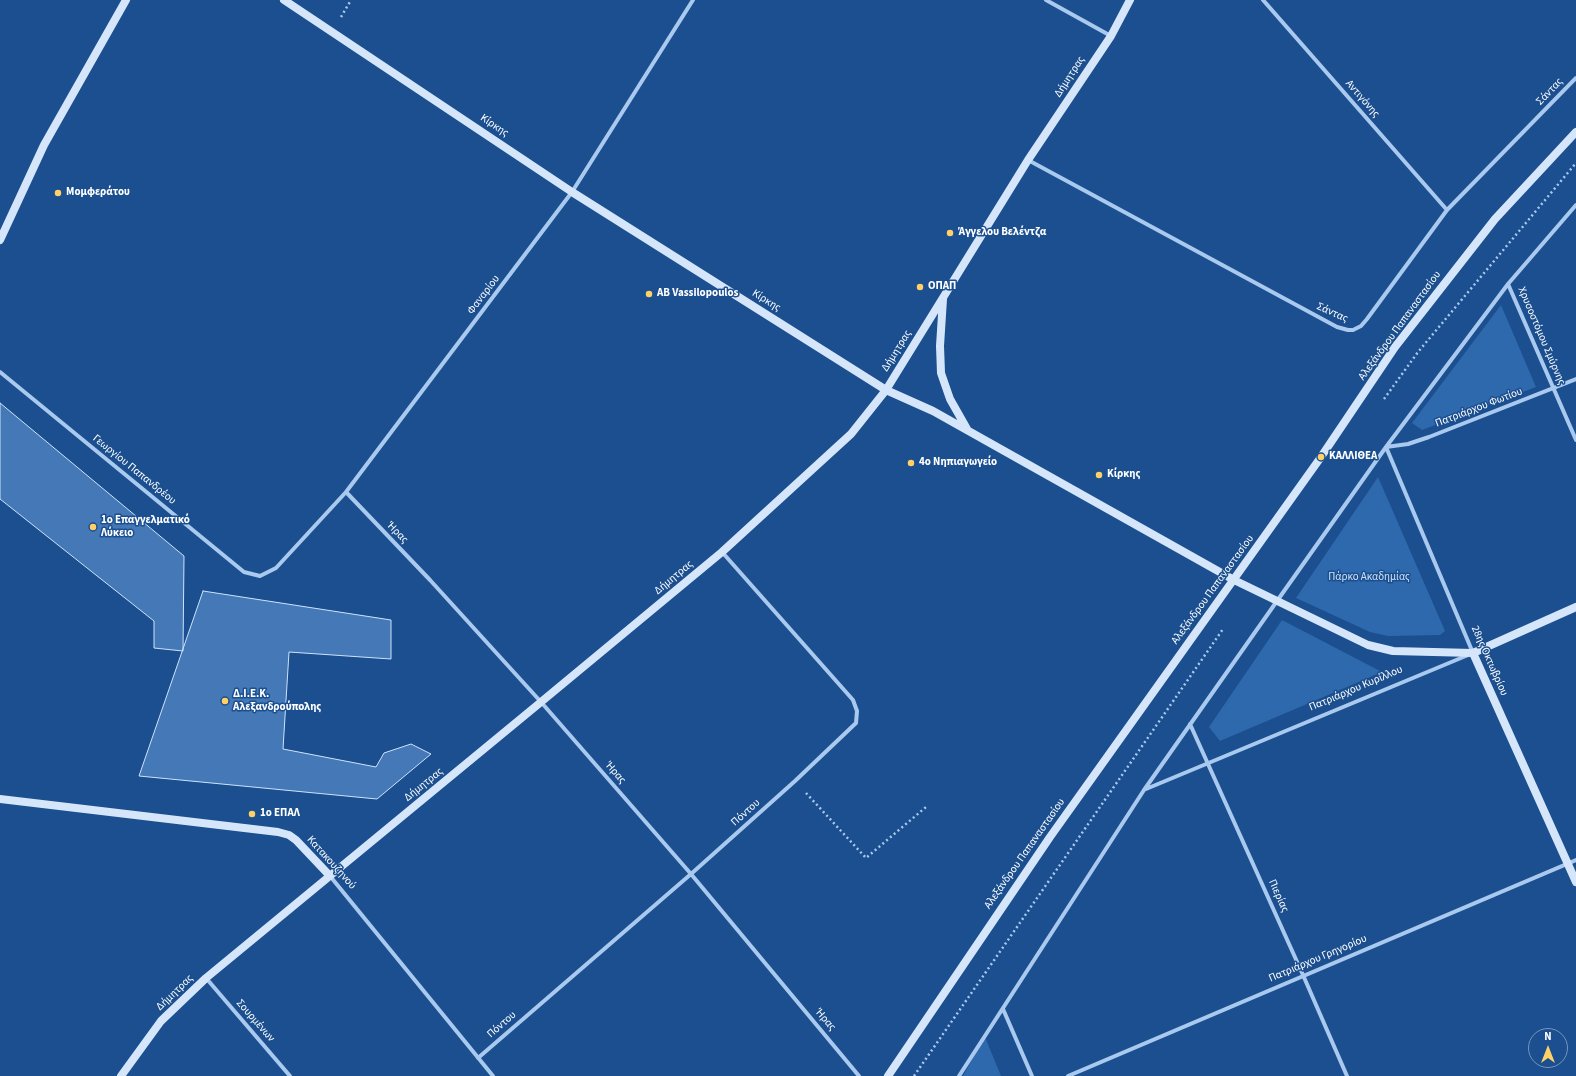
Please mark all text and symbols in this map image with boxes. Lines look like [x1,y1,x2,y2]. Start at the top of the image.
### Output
street label: Δήμητρας [1052,54,1088,100]
street label: Σάντας [1534,76,1566,108]
street label: Αντιγόνης [1342,77,1382,121]
street label: Κίρκης [477,112,511,140]
place label: Μομφεράτου [66,186,130,200]
marker: Μομφεράτου [53,188,63,198]
place label: Άγγελου Βελέντζα [958,226,1046,240]
marker: Άγγελου Βελέντζα [945,228,955,238]
street label: Αλεξάνδρου Παπαναστασίου [1356,269,1444,383]
street label: Φαναρίου [465,273,503,317]
place label: ΟΠΑΠ [928,280,956,294]
marker: ΟΠΑΠ [915,282,925,292]
street label: Χρυσοστόμου Σμύρνης [1514,285,1568,387]
place label: AB Vassilopoulos [657,287,738,301]
street label: Κίρκης [749,287,783,315]
marker: AB Vassilopoulos [644,289,654,299]
street label: Σάντας [1314,300,1350,326]
street label: Δήμητρας [879,328,915,374]
street label: Πατριάρχου Φωτίου [1434,385,1524,431]
street label: Γεωργίου Παπανδρέου [90,432,178,508]
place label: ΚΑΛΛΙΘΕΑ [1329,450,1377,464]
marker: ΚΑΛΛΙΘΕΑ [1316,452,1326,462]
place label: 4ο Νηπιαγωγείο [919,456,997,470]
marker: 4ο Νηπιαγωγείο [906,458,916,468]
place label: Κίρκης [1107,468,1140,482]
marker: Κίρκης [1094,470,1104,480]
place label: 1ο Επαγγελματικό Λύκειο [101,514,190,540]
street label: Ήρας [384,519,410,547]
marker: 1ο Επαγγελματικό Λύκειο [88,522,98,532]
street label: Αλεξάνδρου Παπαναστασίου [1169,533,1257,647]
street label: Δήμητρας [652,558,696,598]
park label: Πάρκο Ακαδημίας [1328,571,1410,585]
street label: 28ης Οκτωβρίου [1468,624,1510,698]
street label: Πατριάρχου Κυρίλλου [1307,663,1405,715]
place label: Δ.Ι.Ε.Κ. Αλεξανδρούπολης [233,688,321,714]
marker: Δ.Ι.Ε.Κ. Αλεξανδρούπολης [220,696,230,706]
street label: Ήρας [602,759,628,787]
street label: Δήμητρας [402,765,446,805]
street label: Αλεξάνδρου Παπαναστασίου [982,796,1068,912]
street label: Πόντου [729,797,763,829]
place label: 1ο ΕΠΑΛ [260,807,300,821]
marker: 1ο ΕΠΑΛ [247,809,257,819]
street label: Κατακουζηνού [304,834,358,892]
street label: Πιερίας [1265,877,1291,915]
street label: Πατριάρχου Γρηγορίου [1267,932,1369,986]
street label: Δήμητρας [154,972,196,1014]
street label: Σουρμένων [233,997,277,1045]
street label: Ήρας [812,1006,838,1034]
street label: Πόντου [485,1009,519,1041]
north arrow [1528,1028,1568,1068]
text: N [1544,1029,1552,1044]

